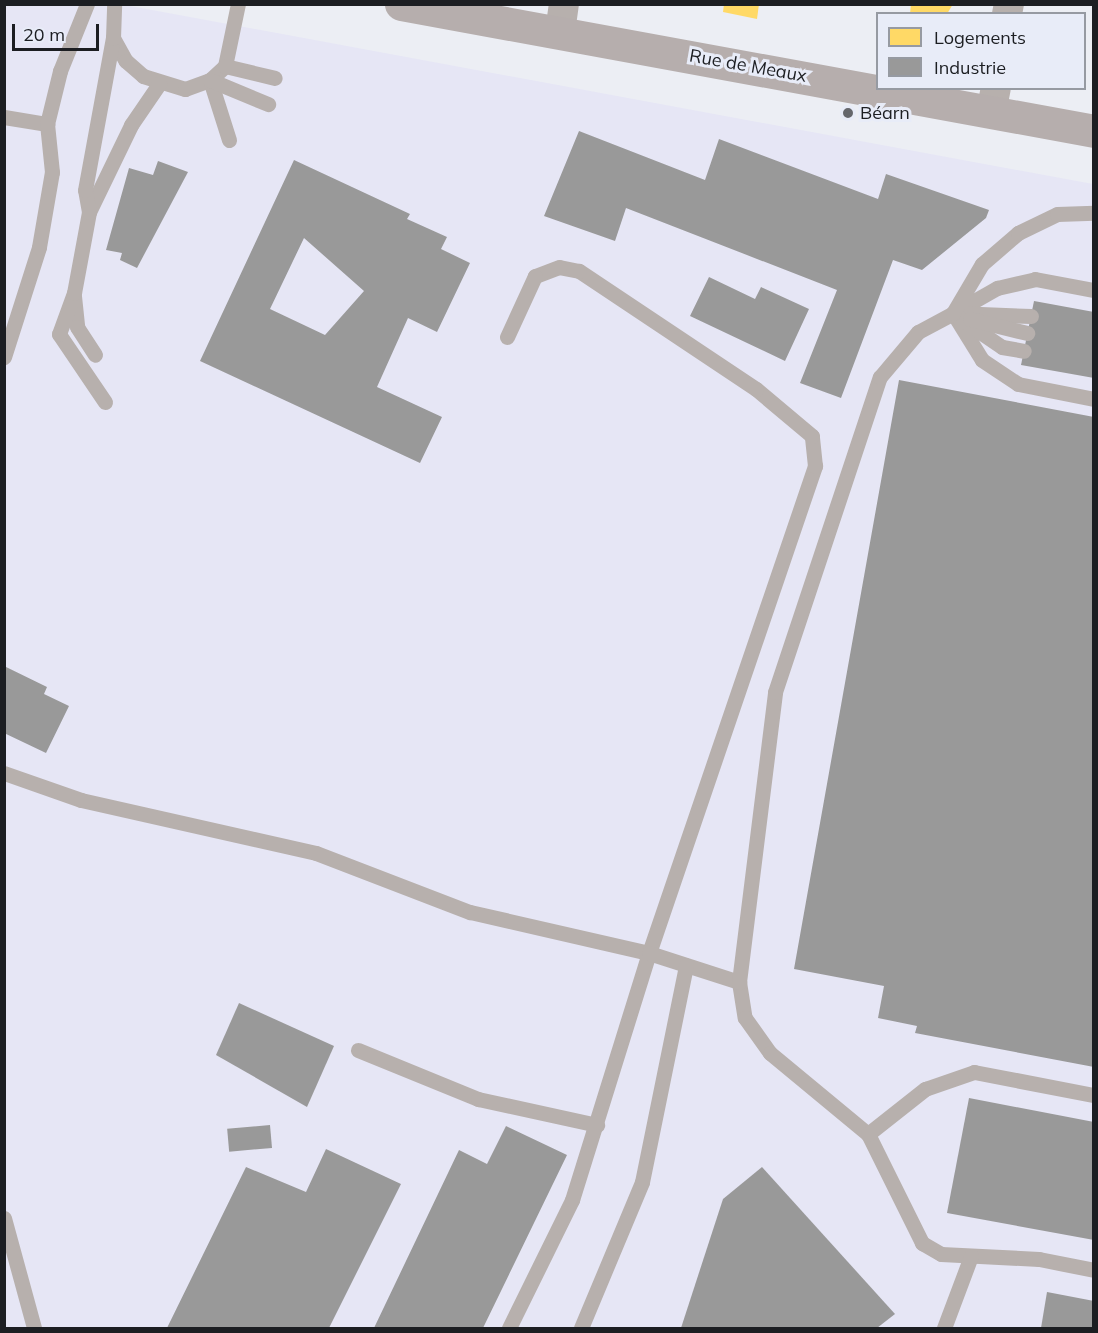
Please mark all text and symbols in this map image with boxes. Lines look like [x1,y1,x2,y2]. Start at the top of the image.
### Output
scale bar [15,12,102,50]
legend [876,12,1086,90]
text: 20 m [23,23,65,46]
text: Logements [934,26,1026,49]
street label: Rue de Meaux [688,45,808,87]
text: Industrie [934,56,1006,79]
place label: Béarn [860,102,910,124]
marker: Béarn [841,106,855,120]

